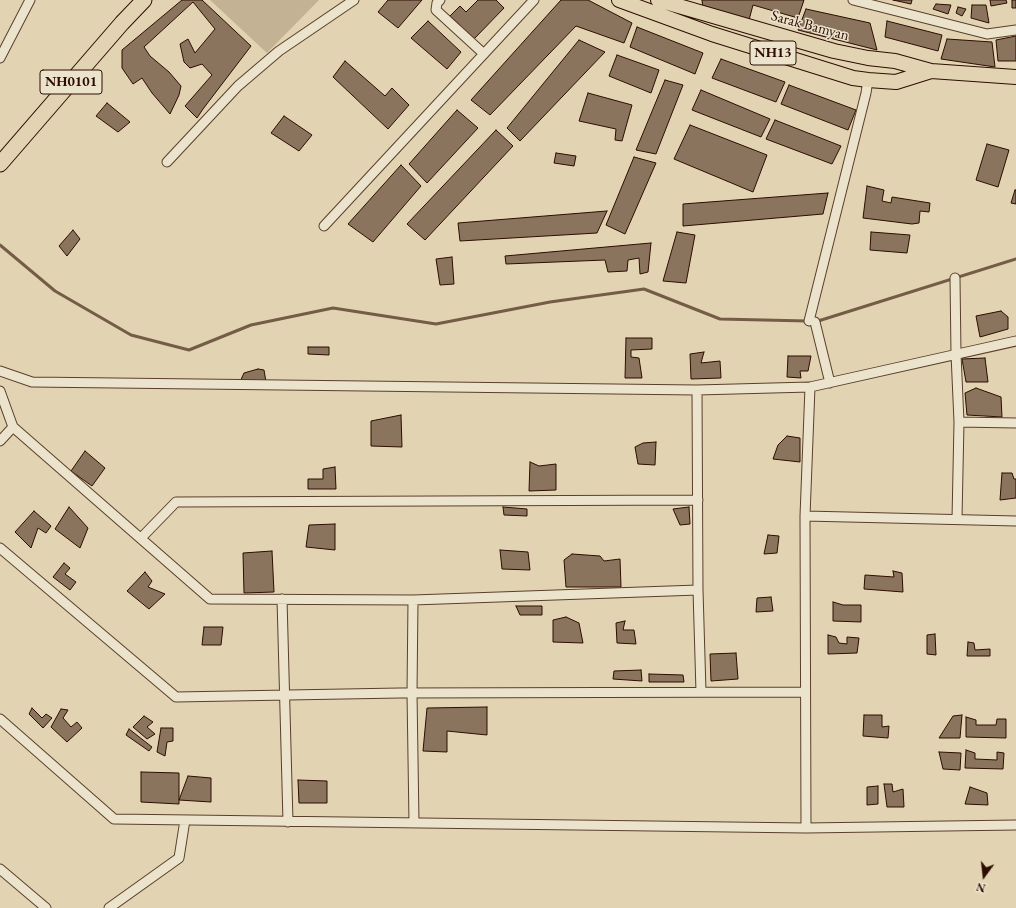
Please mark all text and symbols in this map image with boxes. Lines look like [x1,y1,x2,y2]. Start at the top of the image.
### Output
street label: Sarak Bamyan [769,7,851,45]
road number: NH13 [750,41,796,65]
road number: NH0101 [40,70,102,94]
north arrow [964,856,1004,896]
text: N [975,880,987,896]

